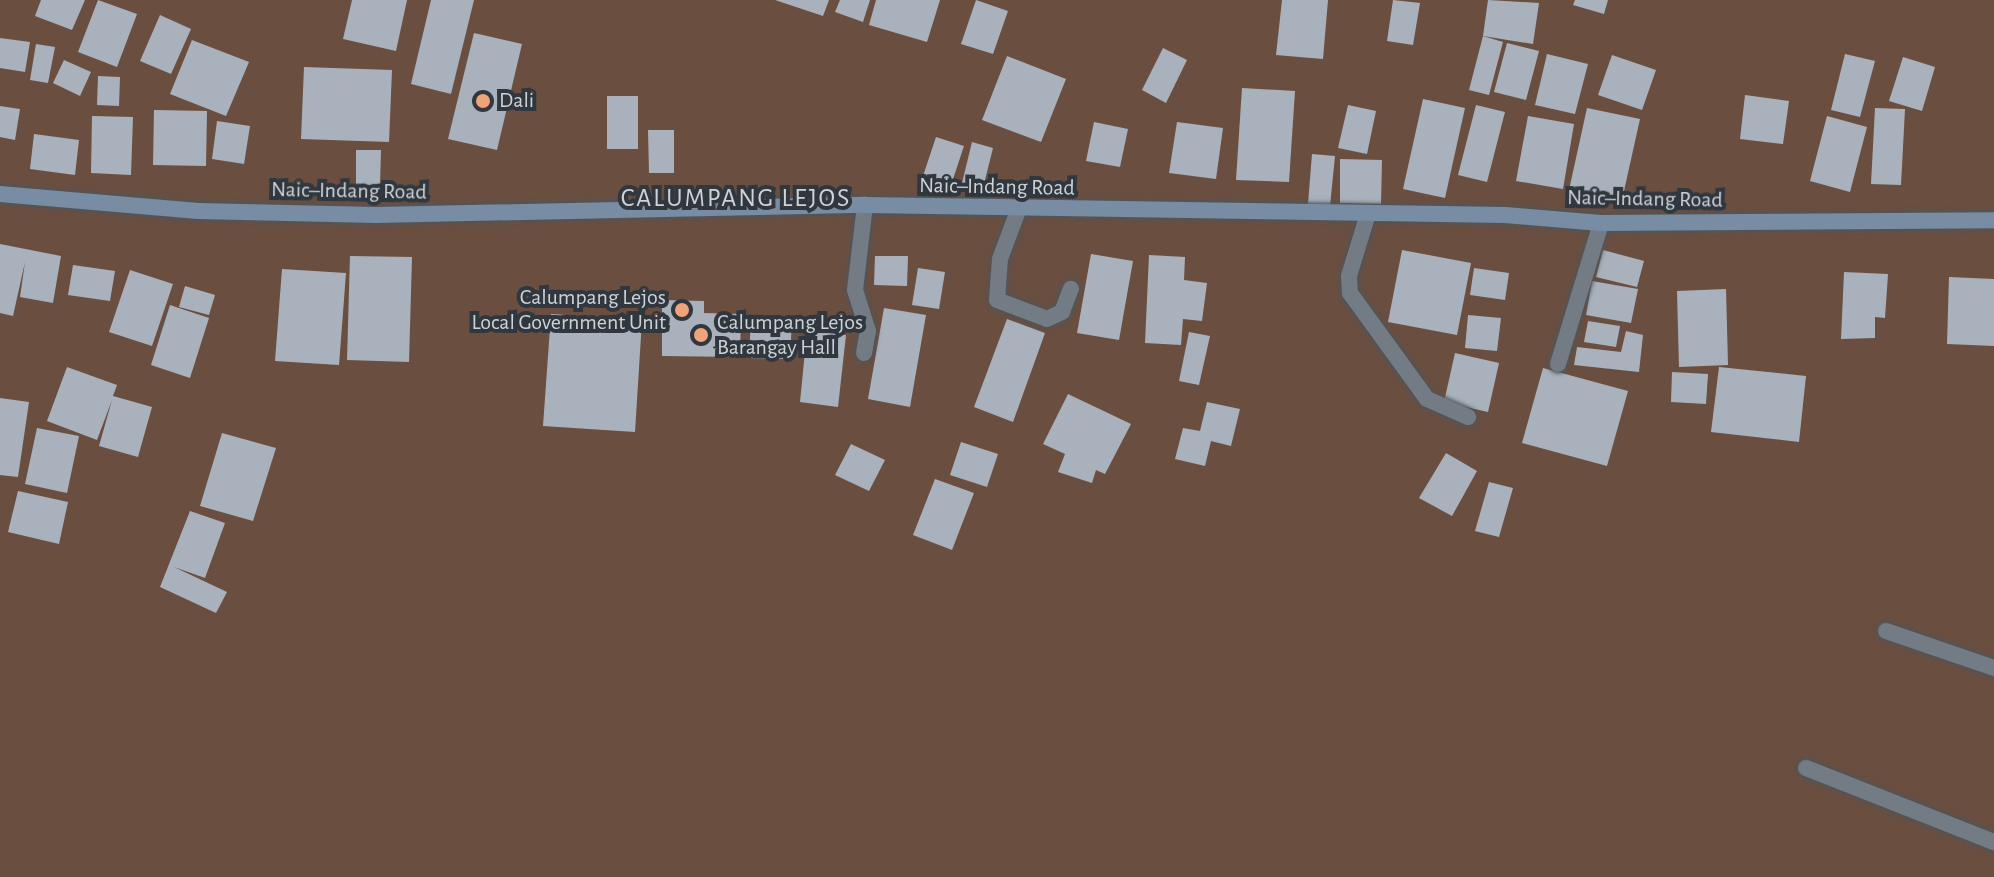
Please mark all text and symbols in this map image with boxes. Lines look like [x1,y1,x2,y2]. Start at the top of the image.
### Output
place label: Dali [499,88,534,114]
marker: Dali [474,92,492,110]
street label: Naic–Indang Road [919,172,1075,202]
street label: Naic–Indang Road [271,176,427,206]
district label: CALUMPANG LEJOS [621,183,851,215]
street label: Naic–Indang Road [1567,184,1723,214]
place label: Calumpang Lejos Local Government Unit [471,284,666,336]
marker: Calumpang Lejos Local Government Unit [673,301,691,319]
place label: Calumpang Lejos Barangay Hall [717,309,863,360]
marker: Calumpang Lejos Barangay Hall [692,326,710,344]

